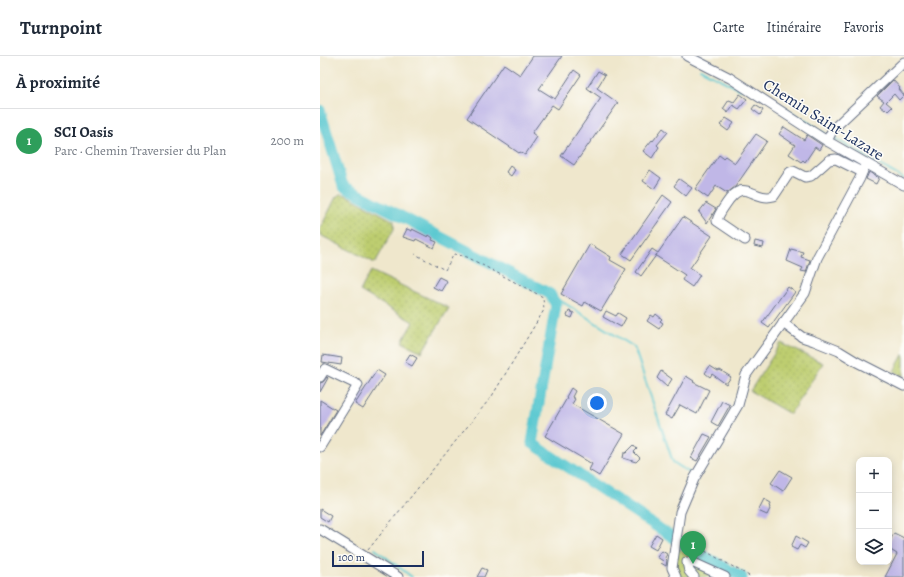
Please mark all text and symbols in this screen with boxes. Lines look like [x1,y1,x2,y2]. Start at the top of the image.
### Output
text: Turnpoint [20,15,102,41]
text: Carte [713,18,744,37]
text: Itinéraire [766,18,821,37]
text: Favoris [843,18,884,37]
text: À proximité [16,71,100,94]
street label: Chemin Saint-Lazare [759,74,888,166]
text: SCI Oasis [54,122,113,142]
text: 1 [27,132,31,149]
text: 200 m [271,132,304,149]
text: Parc · Chemin Traversier du Plan [54,142,226,159]
your location [587,393,607,413]
map controls [856,457,892,565]
button: + [856,457,892,493]
button: − [856,493,892,529]
button: layers [856,529,892,565]
pin: 1 [680,531,706,564]
scale bar [332,549,424,568]
text: 100 m [338,550,365,565]

